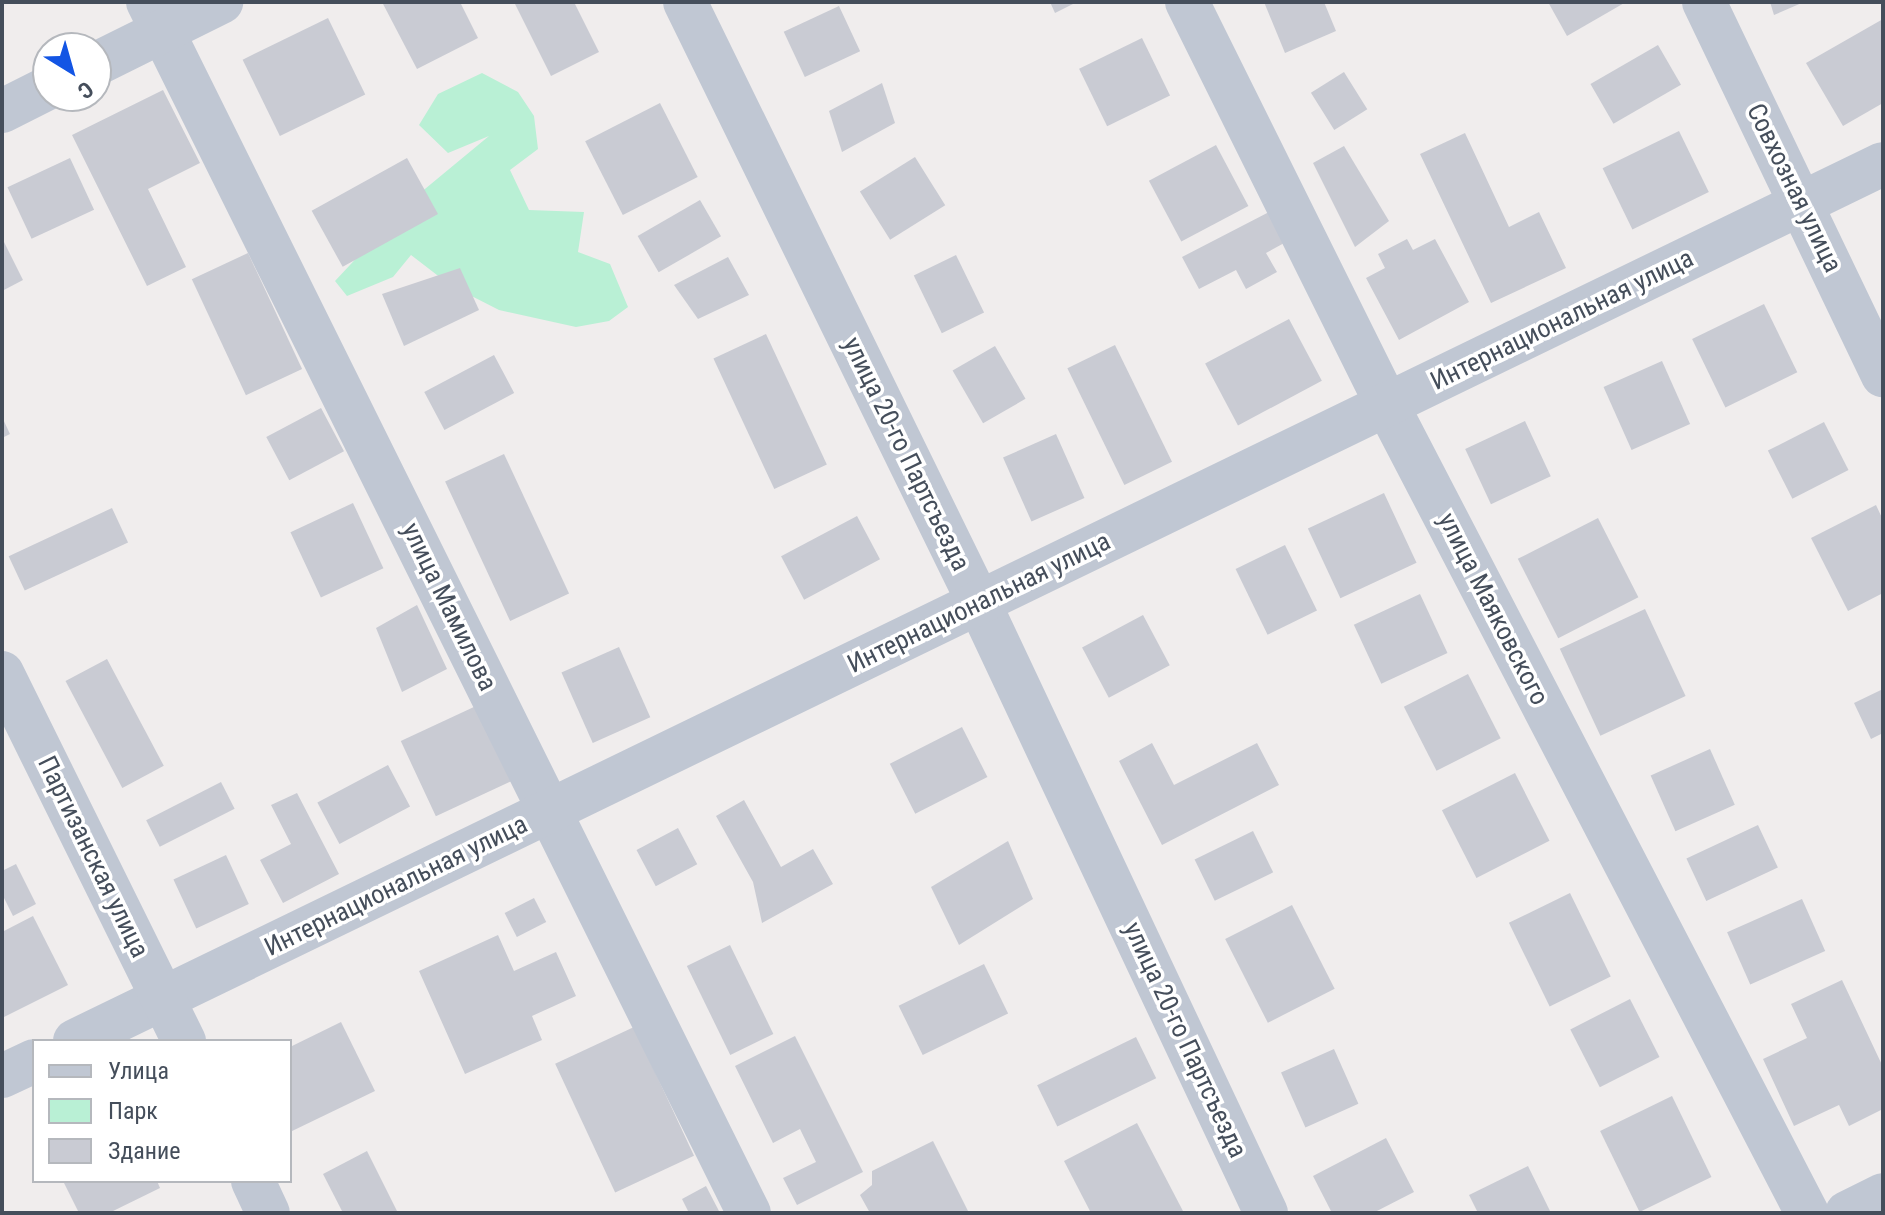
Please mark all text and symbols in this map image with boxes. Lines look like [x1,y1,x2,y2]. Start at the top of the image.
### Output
north arrow [32,32,112,112]
text: С [73,76,98,104]
street label: Совхозная улица [1740,99,1848,277]
street label: Интернациональная улица [1426,243,1698,397]
street label: улица 20-го Партсъезда [836,332,976,576]
street label: улица Маяковского [1431,508,1555,710]
street label: улица Мамилова [395,518,503,696]
street label: Интернациональная улица [843,526,1115,680]
street label: Партизанская улица [31,751,155,963]
street label: Интернациональная улица [260,809,532,963]
street label: улица 20-го Партсъезда [1117,917,1253,1163]
legend [32,1039,292,1183]
text: Улица [108,1057,169,1085]
text: Парк [108,1097,158,1125]
text: Здание [108,1137,180,1165]

